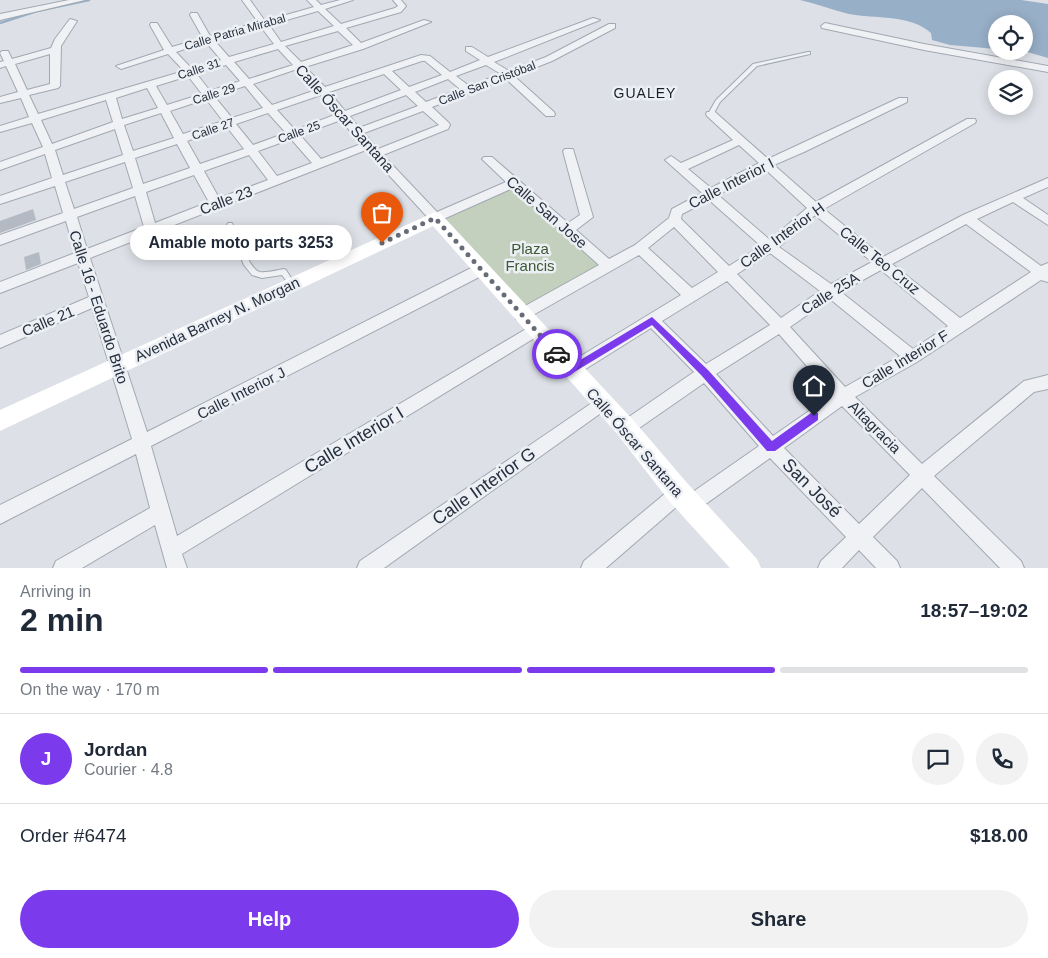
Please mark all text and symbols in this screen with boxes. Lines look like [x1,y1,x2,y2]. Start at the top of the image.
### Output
street label: Calle Patria Mirabal [183,11,287,53]
map controls [988,15,1033,115]
button: locate [988,15,1033,60]
street label: Calle 31 [176,55,222,82]
street label: Calle San Cristóbal [437,58,537,108]
street label: Calle Óscar Santana [292,61,398,176]
button: layers [988,70,1033,115]
street label: Calle 29 [191,80,237,107]
district label: GUALEY [614,85,676,101]
street label: Calle 27 [190,115,236,143]
street label: Calle 25 [276,118,322,146]
street label: Calle Interior I [686,154,776,212]
street label: Calle San Jose [503,172,591,252]
street label: Calle 23 [197,182,255,218]
pin [361,192,403,243]
icon: bag [368,199,396,227]
street label: Calle Interior H [737,199,827,271]
street label: Calle Teo Cruz [837,223,923,297]
callout: Amable moto parts 3253 [130,226,352,260]
street label: Calle 16 - Eduardo Brito [66,228,132,386]
text: Amable moto parts 3253 [149,234,333,251]
park label: Plaza Francis [505,240,555,274]
street label: Calle 25A [798,269,862,317]
street label: Avenida Barney N. Morgan [132,273,302,365]
street label: Calle 21 [19,302,77,340]
street label: Calle Interior F [858,326,952,392]
courier [532,329,582,379]
icon: car [543,340,571,368]
street label: Calle Interior J [194,363,288,423]
pin [793,365,835,416]
icon: home [800,372,828,400]
street label: Calle Óscar Santana [583,384,687,500]
street label: Altagracia [845,397,905,457]
street label: Calle Interior I [301,403,407,477]
street label: Calle Interior G [429,443,539,529]
street label: San José [778,454,846,522]
text: Arriving in [20,583,91,600]
text: 18:57–19:02 [920,600,1028,621]
text: 2 min [20,602,104,638]
text: On the way · 170 m [20,681,160,698]
button: chat [912,733,964,785]
button: phone [976,733,1028,785]
text: Jordan [84,739,147,760]
text: J [41,748,51,769]
text: Courier · 4.8 [84,761,173,778]
text: Order #6474 [20,825,127,846]
text: $18.00 [970,825,1028,846]
button: Help [20,890,519,948]
button: Share [529,890,1028,948]

